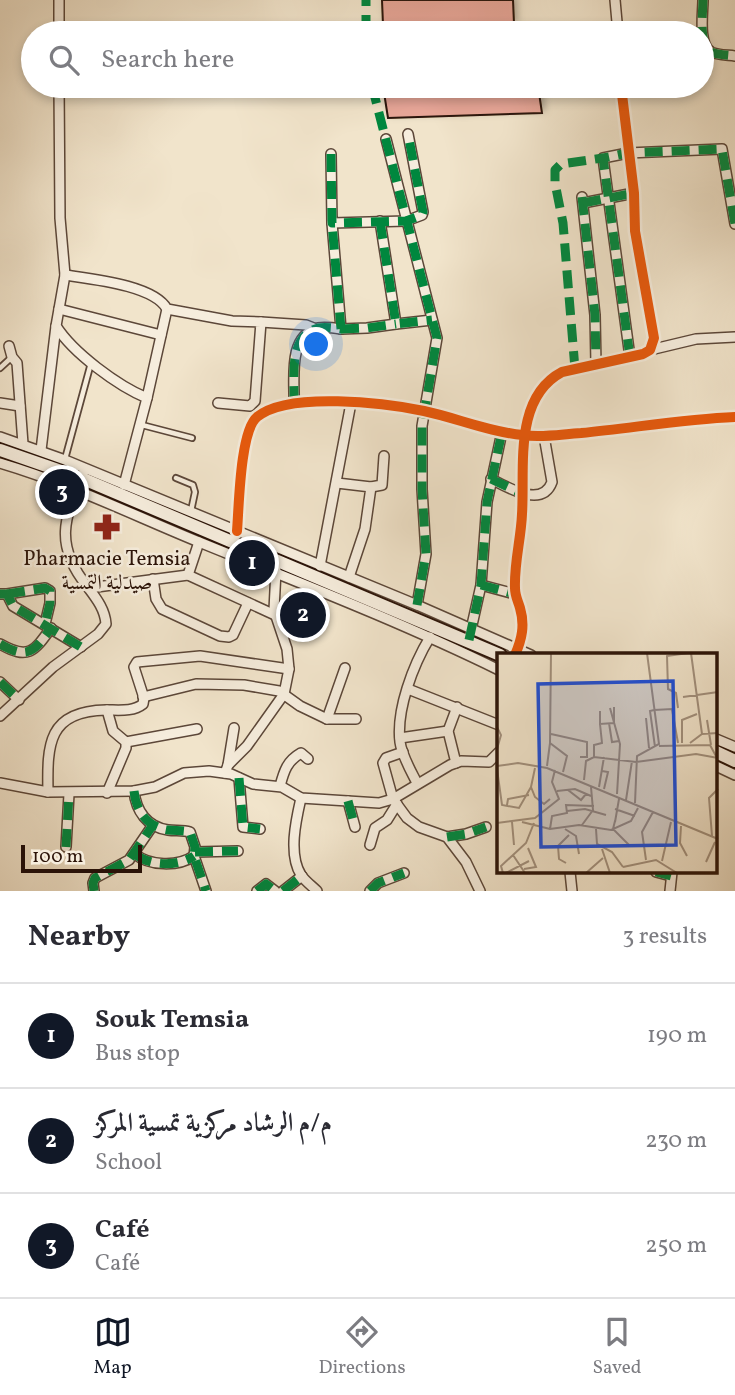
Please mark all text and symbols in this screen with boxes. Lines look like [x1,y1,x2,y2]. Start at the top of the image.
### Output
search box [21,21,714,98]
icon: search [45,41,83,79]
text: Search here [101,42,234,78]
your location [299,327,333,361]
pin: 3 [39,466,85,518]
pharmacy icon: Pharmacie Temsia صيدلية التمسية [92,512,122,542]
pin: 1 [229,537,275,589]
place label: Pharmacie Temsia صيدلية التمسية [23,545,191,598]
pin: 2 [280,589,326,641]
inset map [497,653,718,874]
scale bar [21,842,142,874]
text: 100 m [32,844,83,870]
text: Nearby [28,916,130,958]
text: 3 results [622,921,707,953]
text: Souk Temsia [95,1002,249,1038]
text: 1 [46,1020,56,1052]
text: 190 m [647,1020,707,1052]
text: Bus stop [95,1038,180,1070]
text: م/م الرشاد مركزية تمسية المركز [95,1106,332,1142]
text: 2 [45,1125,57,1157]
text: 230 m [645,1125,707,1157]
text: School [95,1147,162,1179]
text: Café [95,1212,149,1248]
text: 3 [45,1230,57,1262]
text: 250 m [645,1230,707,1262]
text: Café [95,1248,140,1280]
tab: Map [93,1313,132,1381]
tab: Directions [319,1313,406,1381]
tab: Saved [593,1313,641,1381]

